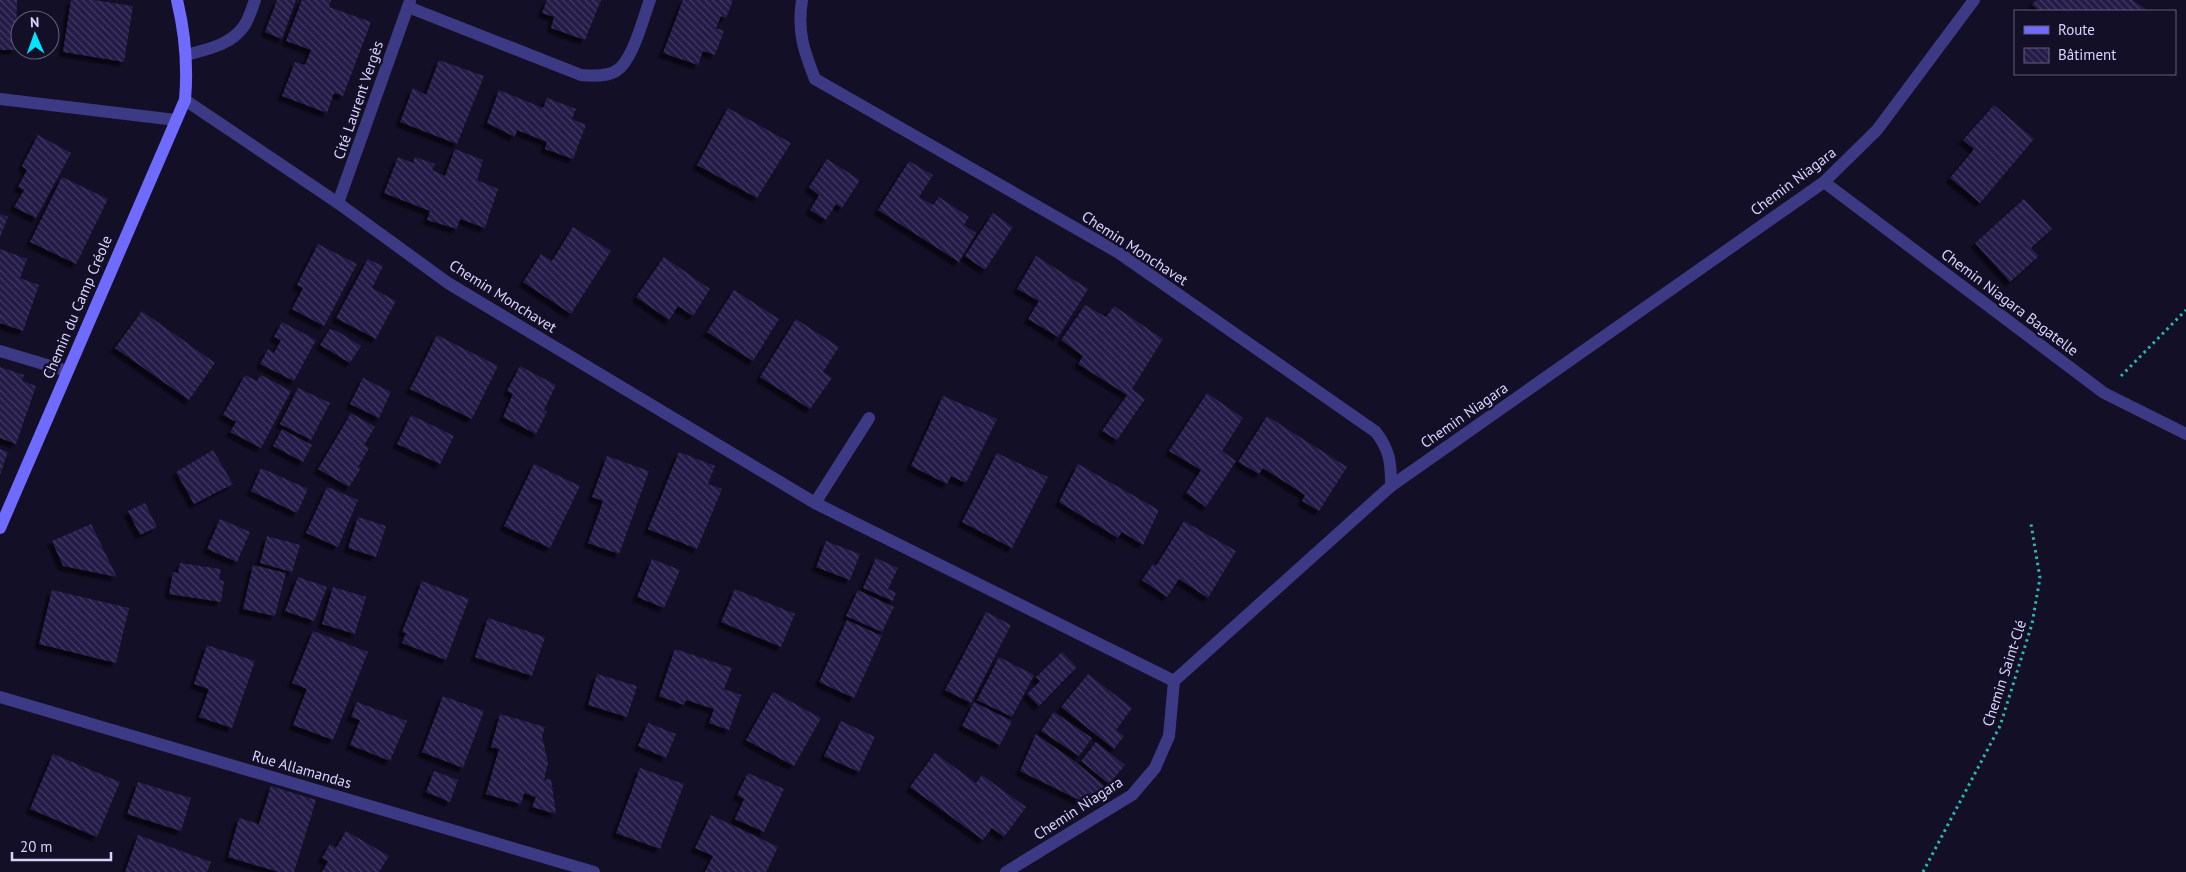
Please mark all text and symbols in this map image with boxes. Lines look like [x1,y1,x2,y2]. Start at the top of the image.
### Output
north arrow [10,10,60,60]
legend [2014,10,2176,75]
text: N [30,13,39,31]
text: Route [2058,20,2095,39]
street label: Cité Laurent Vergès [329,38,387,162]
text: Bâtiment [2058,45,2116,64]
street label: Chemin Niagara [1746,143,1840,219]
street label: Chemin Monchavet [1078,207,1192,289]
street label: Chemin du Camp Créole [38,232,116,382]
street label: Chemin Niagara Bagatelle [1938,244,2082,360]
street label: Chemin Monchavet [446,255,560,337]
street label: Chemin Niagara [1417,378,1511,452]
street label: Chemin Saint-Clé [1978,617,2030,729]
street label: Rue Allamandas [250,746,354,792]
street label: Chemin Niagara [1030,772,1126,844]
scale bar [12,830,111,862]
text: 20 m [20,837,53,856]

